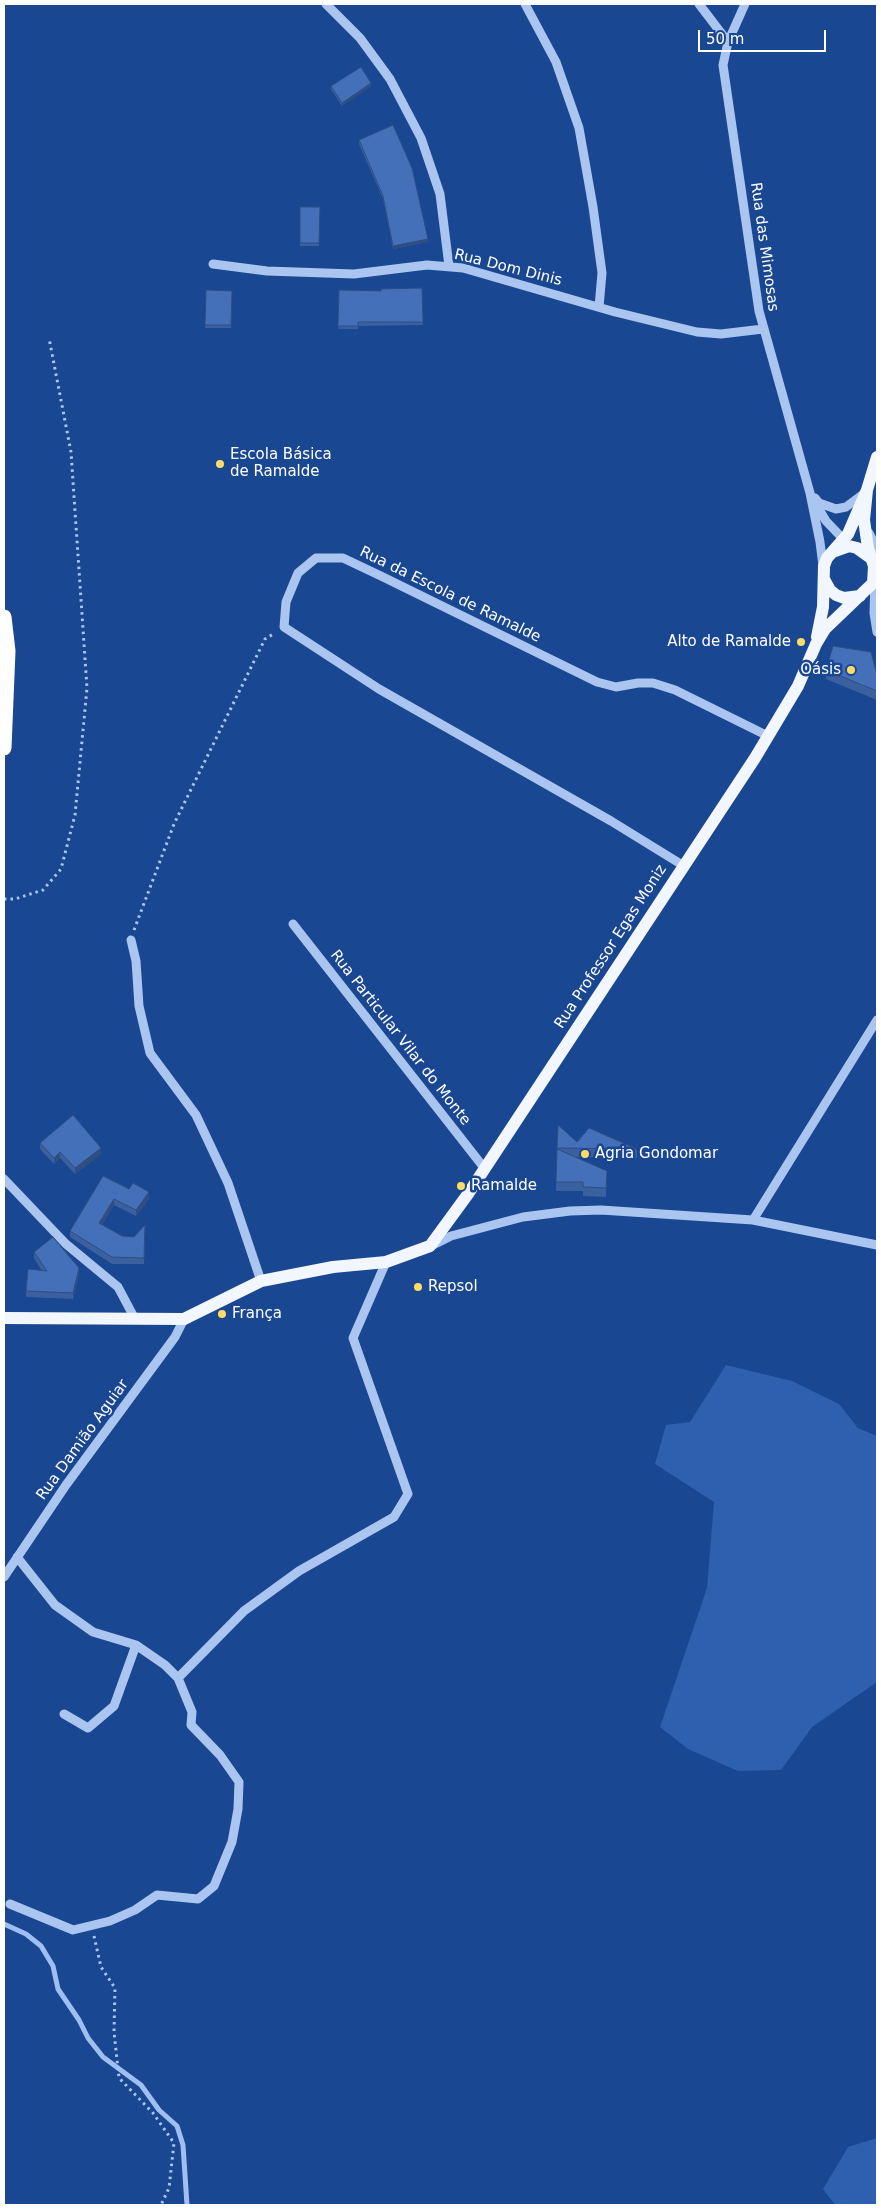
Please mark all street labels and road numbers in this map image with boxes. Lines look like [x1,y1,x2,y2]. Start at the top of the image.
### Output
street label: Rua das Mimosas [746,181,782,313]
street label: Rua Dom Dinis [452,246,564,290]
street label: Rua da Escola de Ramalde [357,543,543,647]
street label: Rua Professor Egas Moniz [551,862,671,1032]
street label: Rua Particular Vilar do Monte [326,947,474,1129]
street label: Rua Damião Aguiar [33,1376,133,1504]

